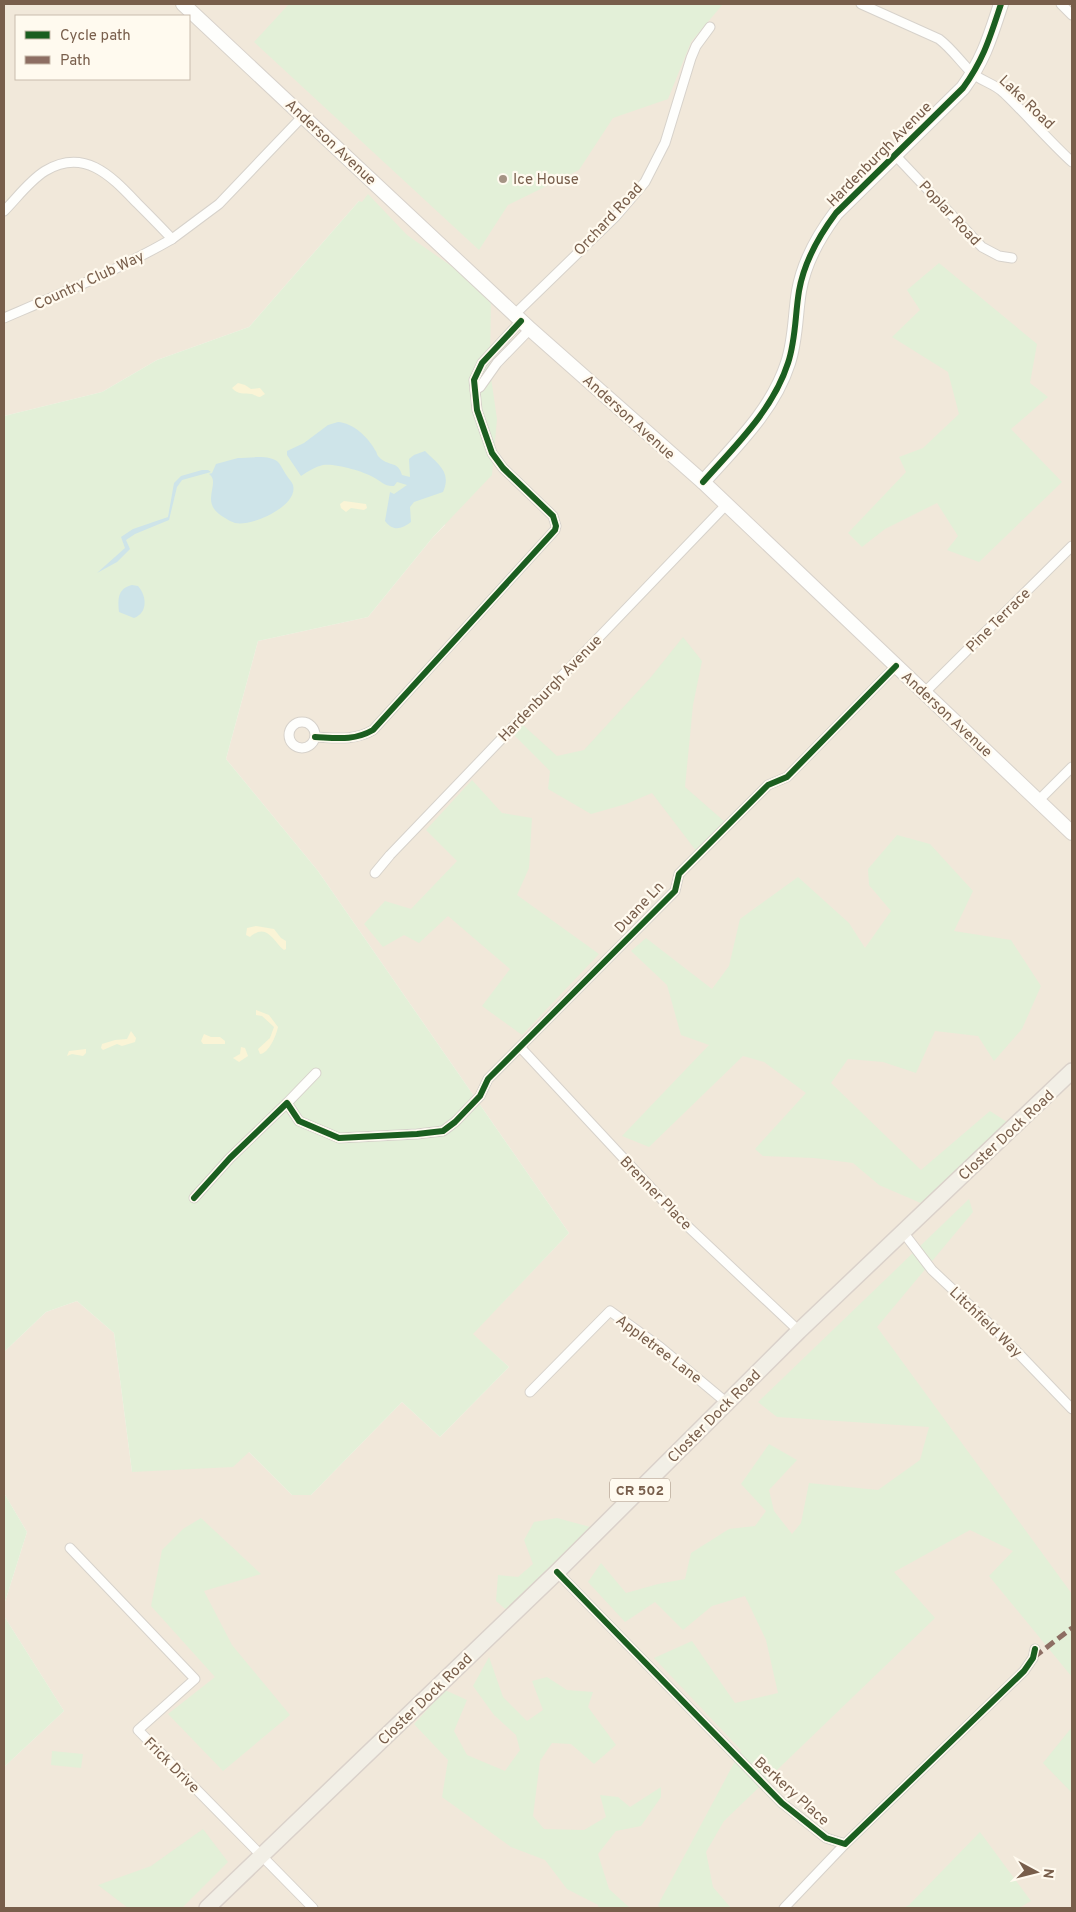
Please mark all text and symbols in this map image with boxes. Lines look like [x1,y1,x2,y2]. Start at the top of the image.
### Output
legend [15,15,190,80]
text: Cycle path [60,27,131,46]
text: Path [60,52,91,71]
street label: Lake Road [994,72,1058,134]
street label: Anderson Avenue [280,96,380,190]
street label: Hardenburgh Avenue [823,98,937,212]
place label: Ice House [513,171,579,190]
marker: Ice House [497,173,509,185]
street label: Poplar Road [914,177,984,251]
street label: Orchard Road [571,180,648,260]
street label: Country Club Way [32,248,148,315]
street label: Anderson Avenue [578,372,678,465]
street label: Pine Terrace [963,585,1035,657]
street label: Hardenburgh Avenue [495,632,607,746]
street label: Anderson Avenue [896,668,996,762]
street label: Duane Ln [611,878,669,938]
street label: Closter Dock Road [955,1087,1059,1185]
street label: Brenner Place [615,1153,695,1235]
street label: Litchfield Way [944,1284,1025,1363]
street label: Appletree Lane [611,1312,705,1389]
street label: Closter Dock Road [664,1366,766,1468]
road number: CR 502 [610,1478,670,1502]
street label: Closter Dock Road [375,1650,477,1750]
street label: Frick Drive [139,1734,203,1798]
street label: Berkery Place [750,1754,832,1831]
north arrow [1011,1847,1061,1897]
text: N [1038,1867,1056,1879]

